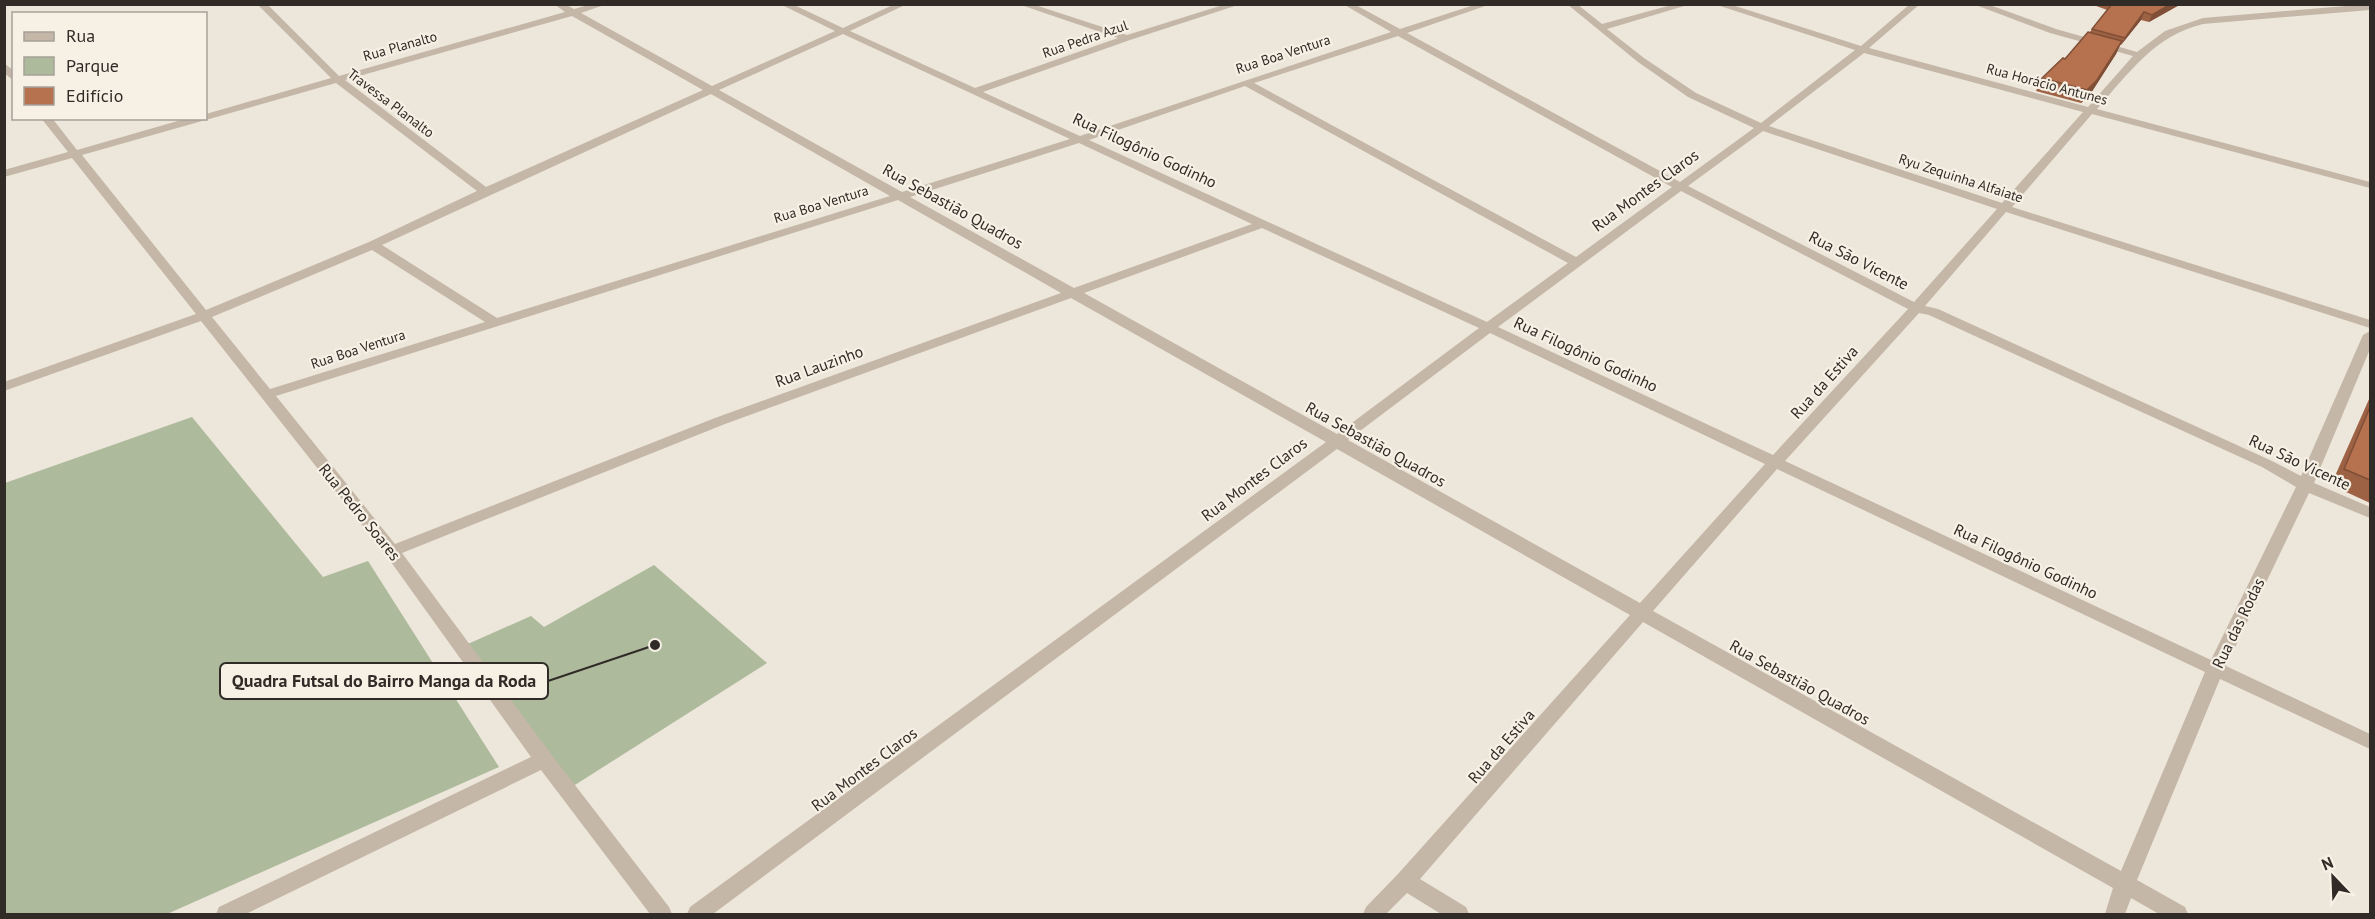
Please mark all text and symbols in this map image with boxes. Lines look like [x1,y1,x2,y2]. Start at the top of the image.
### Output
legend [12,12,207,120]
street label: Rua Pedra Azul [1040,16,1130,62]
text: Rua [66,24,95,47]
street label: Rua Planalto [361,27,439,65]
street label: Rua Boa Ventura [1233,30,1333,78]
text: Parque [66,54,119,77]
street label: Rua Horácio Antunes [1984,59,2110,109]
street label: Travessa Planalto [344,65,438,141]
text: Edifício [66,84,123,107]
street label: Rua Filogônio Godinho [1070,108,1220,192]
street label: Rua Montes Claros [1588,144,1702,235]
street label: Ryu Zequinha Alfaiate [1897,149,2025,207]
street label: Rua Sebastião Quadros [879,159,1027,253]
street label: Rua Boa Ventura [771,181,871,227]
street label: Rua São Vicente [1806,226,1912,294]
street label: Rua Filogônio Godinho [1511,312,1661,396]
street label: Rua Boa Ventura [308,325,408,373]
street label: Rua Lauzinho [772,341,866,391]
street label: Rua da Estiva [1786,341,1862,423]
street label: Rua Sebastião Quadros [1302,397,1450,491]
street label: Rua São Vicente [2246,430,2354,494]
street label: Rua Montes Claros [1197,433,1311,525]
street label: Rua Pedro Soares [315,460,405,565]
street label: Rua Filogônio Godinho [1951,519,2101,603]
street label: Rua das Rodas [2207,574,2269,672]
street label: Rua Sebastião Quadros [1726,635,1874,729]
callout: Quadra Futsal do Bairro Manga da Roda [220,663,548,699]
text: Quadra Futsal do Bairro Manga da Roda [232,669,536,692]
street label: Rua da Estiva [1463,705,1539,787]
street label: Rua Montes Claros [807,723,921,815]
north arrow [2303,847,2363,907]
text: N [2318,852,2336,874]

